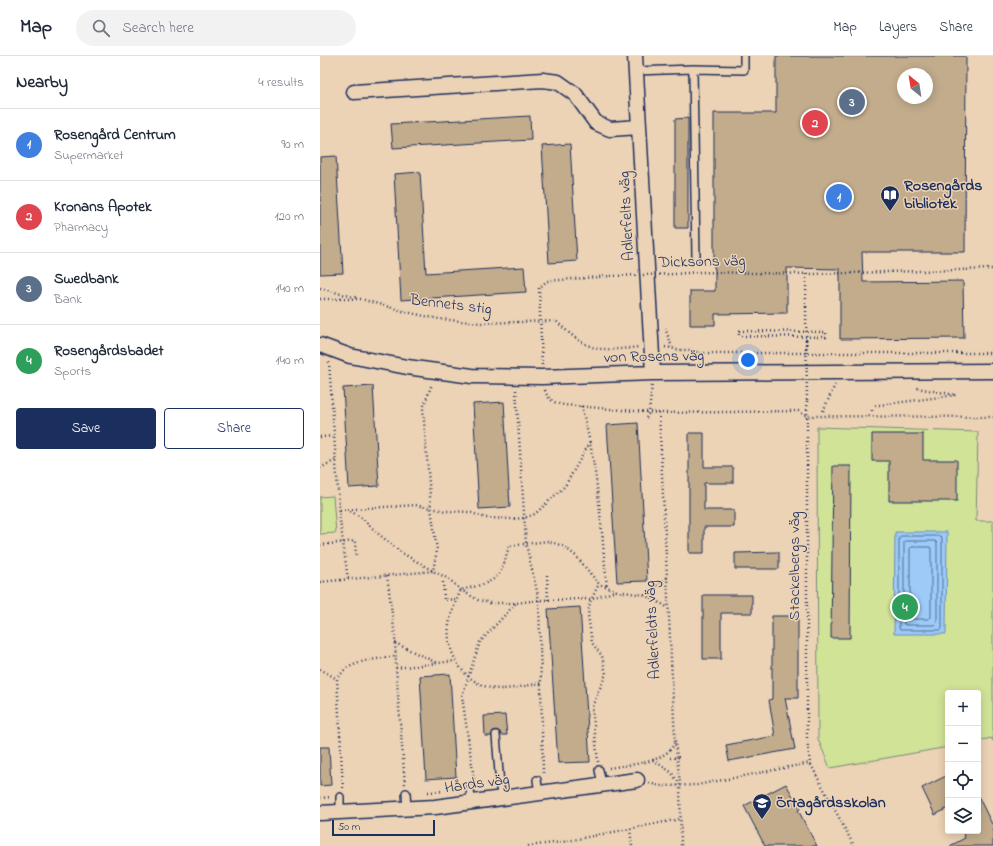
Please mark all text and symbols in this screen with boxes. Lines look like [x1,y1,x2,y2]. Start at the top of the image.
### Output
search box [76,10,356,46]
text: Map [20,14,52,41]
icon: search [90,17,112,39]
text: Search here [122,17,194,39]
text: Map [833,17,857,38]
text: Layers [879,17,917,38]
text: Share [939,17,973,38]
north arrow [897,68,933,104]
text: Nearby [16,70,68,95]
text: 4 results [258,73,304,92]
pin: 3 [839,87,865,117]
pin: 2 [802,108,828,138]
text: Rosengård Centrum [54,124,176,146]
text: 1 [27,135,31,154]
text: 90 m [281,135,304,154]
text: Supermarket [54,146,124,165]
street label: Adlerfelts väg [613,170,641,262]
place label: Rosengårds bibliotek [903,174,982,216]
pin: 1 [826,182,852,212]
library icon: Rosengårds bibliotek [879,184,901,212]
text: Kronans Apotek [54,196,152,218]
text: 2 [26,207,32,226]
text: 120 m [274,207,304,226]
text: Pharmacy [54,218,108,237]
street label: Dicksons väg [657,249,746,275]
text: Swedbank [54,268,119,290]
text: 3 [26,279,32,298]
text: 140 m [276,279,304,298]
street label: Bennets stig [408,288,493,322]
text: Bank [54,290,82,309]
text: Rosengårdsbadet [54,340,164,362]
street label: von Rosens väg [604,344,704,370]
your location [738,350,758,370]
text: 4 [26,351,32,370]
text: 140 m [276,351,304,370]
text: Sports [54,362,91,381]
button: Save [16,408,156,449]
button: Share [164,408,304,449]
street label: Stackelbergs väg [783,511,807,621]
street label: Adlerfeldts väg [638,580,668,680]
pin: 4 [892,592,918,622]
map controls [945,690,981,834]
button: + [945,690,981,726]
button: − [945,726,981,762]
button: locate [945,762,981,798]
street label: Hårds väg [443,768,511,800]
place label: Örtagårdsskolan [776,791,886,816]
school or university icon: Örtagårdsskolan [751,792,773,820]
button: layers [945,798,981,834]
scale bar [332,818,435,837]
text: 50 m [338,819,360,835]

